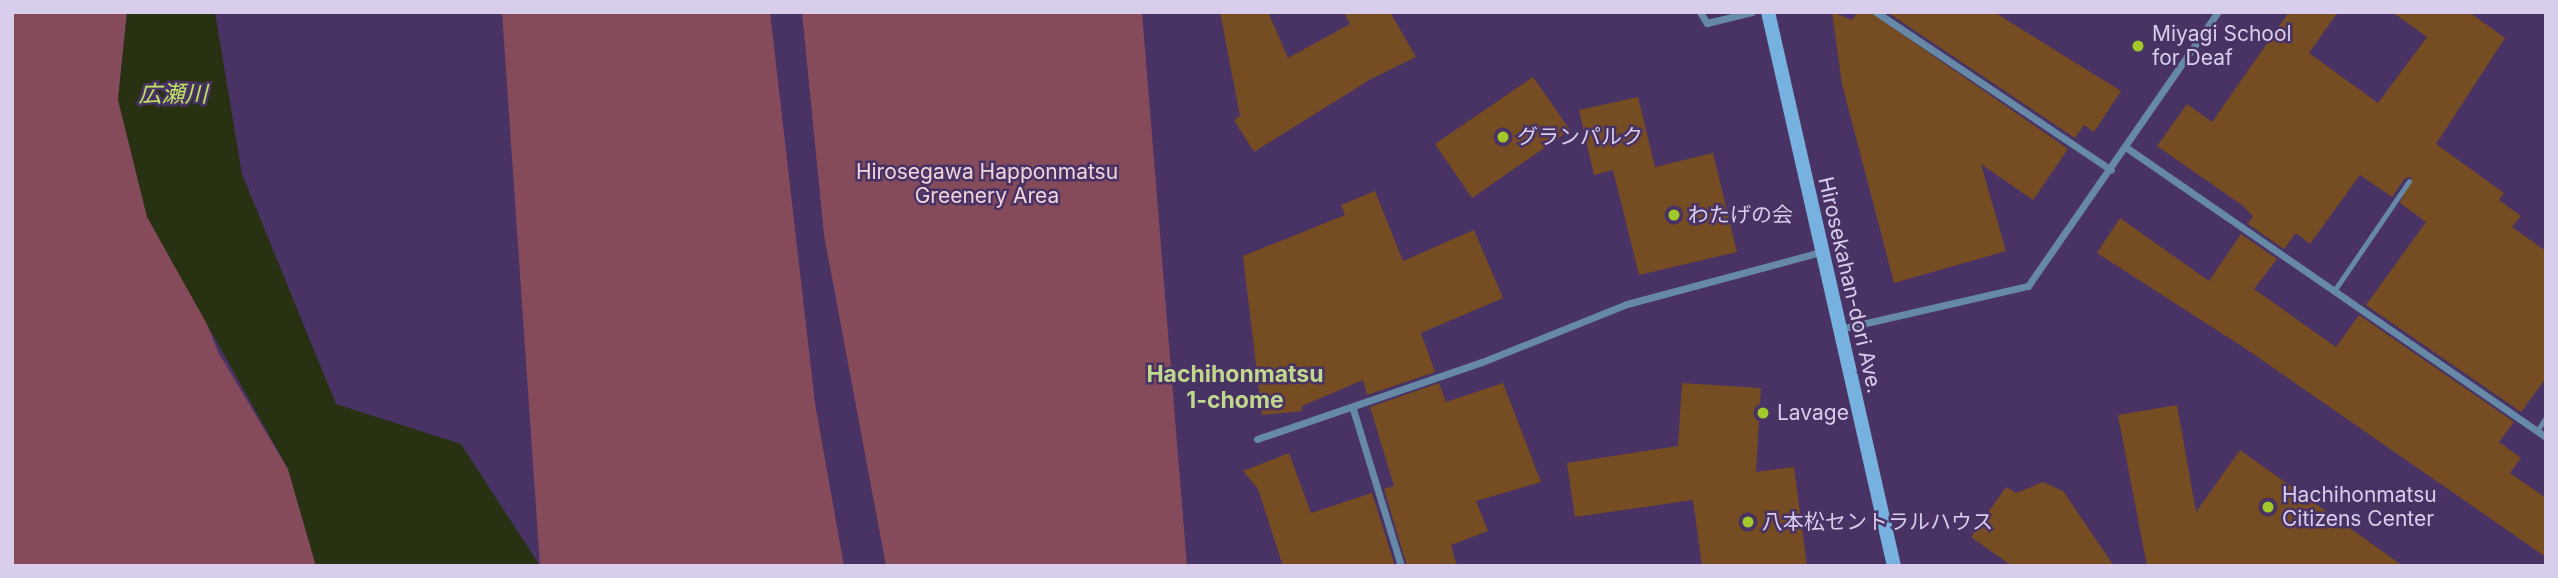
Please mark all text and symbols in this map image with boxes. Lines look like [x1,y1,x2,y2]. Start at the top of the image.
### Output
place label: Miyagi School for Deaf [2152,21,2292,71]
marker: Miyagi School for Deaf [2130,38,2146,54]
water label: 広瀬川 [139,80,207,108]
place label: グランパルク [1517,124,1643,150]
marker: グランパルク [1495,129,1511,145]
park label: Hirosegawa Happonmatsu Greenery Area [856,159,1118,209]
street label: Hirosekahan-dori Ave. [1813,174,1887,396]
place label: わたげの会 [1688,202,1793,228]
marker: わたげの会 [1666,207,1682,223]
district label: Hachihonmatsu 1-chome [1146,360,1324,414]
place label: Lavage [1777,400,1849,426]
marker: Lavage [1755,405,1771,421]
place label: Hachihonmatsu Citizens Center [2282,482,2437,532]
marker: Hachihonmatsu Citizens Center [2260,499,2276,515]
place label: 八本松セントラルハウス [1762,509,1993,535]
marker: 八本松セントラルハウス [1740,514,1756,530]

